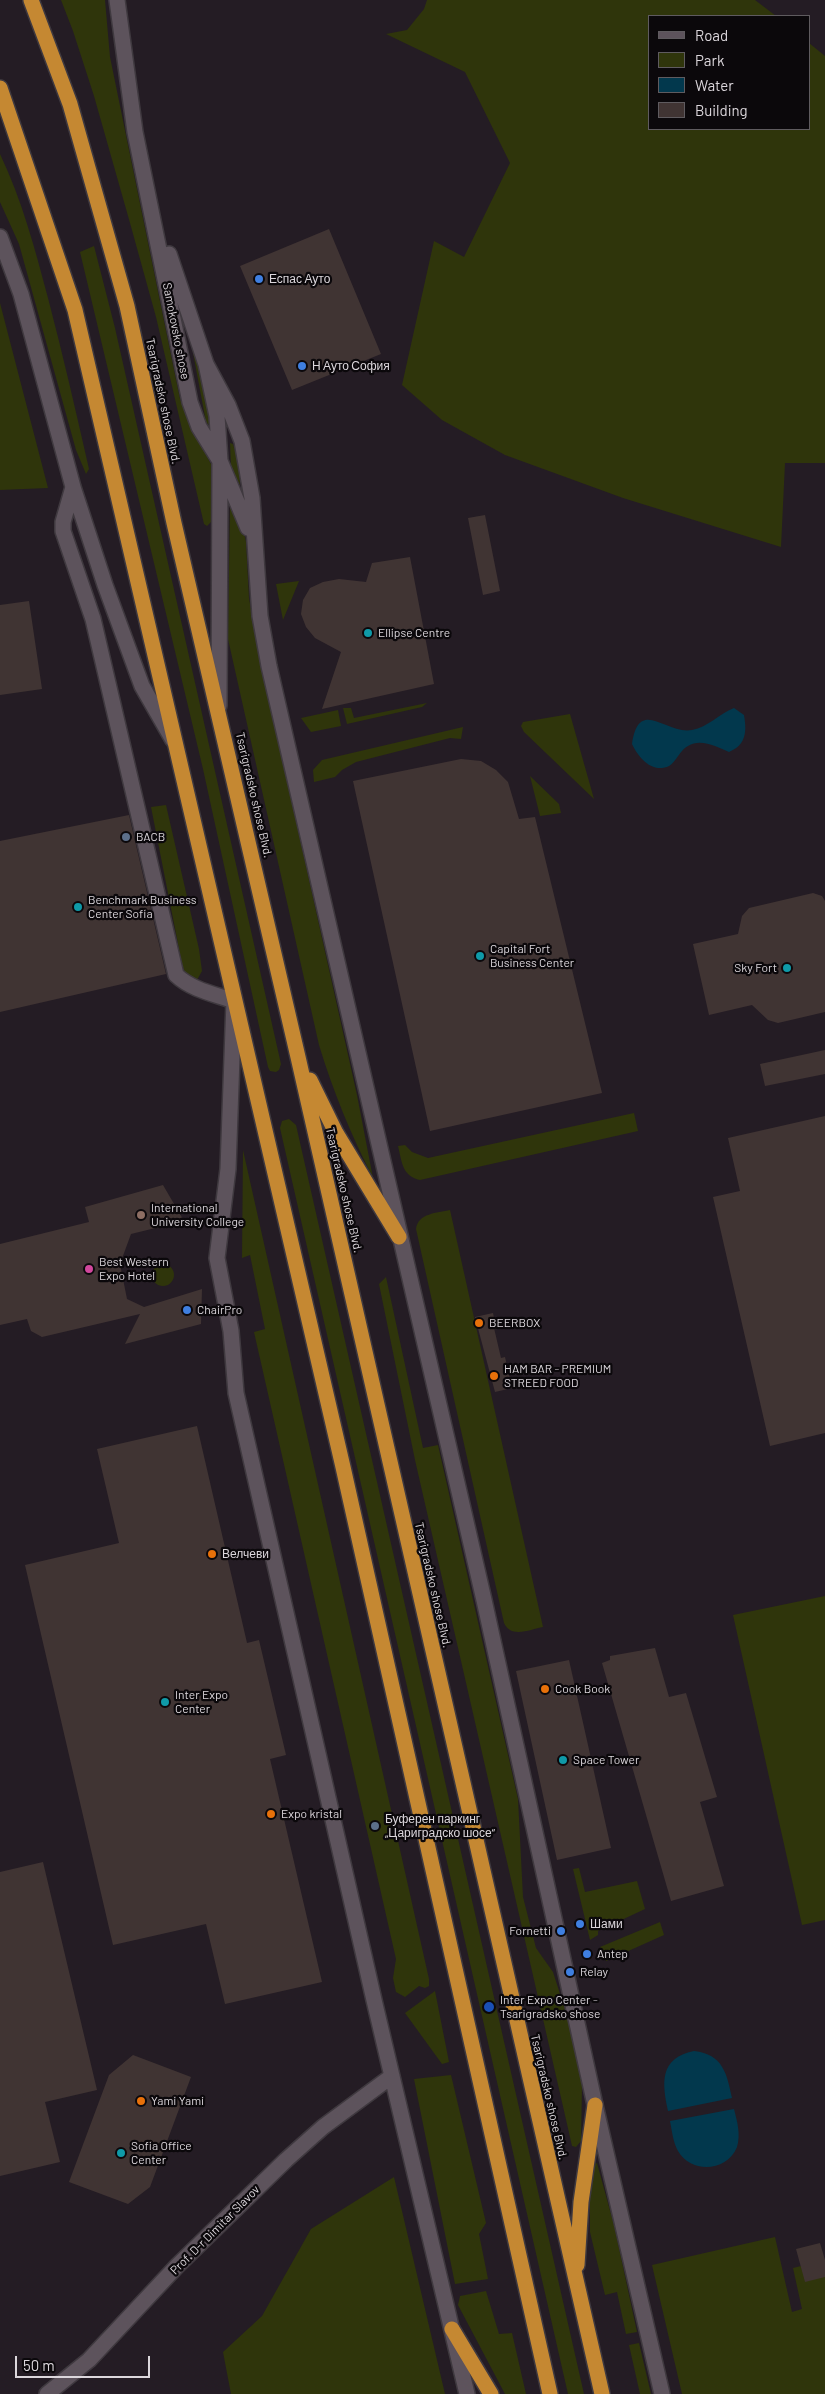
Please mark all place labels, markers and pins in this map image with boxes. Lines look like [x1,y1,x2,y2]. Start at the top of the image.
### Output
place label: Еспас Ауто [269,272,330,286]
marker: Еспас Ауто [253,273,265,285]
place label: Н Ауто София [312,359,390,373]
marker: Н Ауто София [296,360,308,372]
place label: Ellipse Centre [378,626,450,640]
marker: Ellipse Centre [362,627,374,639]
place label: BACB [136,830,165,844]
marker: BACB [120,831,132,843]
place label: Benchmark Business Center Sofia [88,893,197,921]
marker: Benchmark Business Center Sofia [72,901,84,913]
place label: Capital Fort Business Center [490,942,574,970]
marker: Capital Fort Business Center [474,950,486,962]
place label: Sky Fort [734,961,777,975]
marker: Sky Fort [781,962,793,974]
place label: International University College [151,1201,244,1229]
marker: International University College [135,1209,147,1221]
place label: Best Western Expo Hotel [99,1255,169,1283]
marker: Best Western Expo Hotel [83,1263,95,1275]
place label: ChairPro [197,1303,242,1317]
marker: ChairPro [181,1304,193,1316]
place label: BEERBOX [489,1316,540,1330]
marker: BEERBOX [473,1317,485,1329]
place label: HAM BAR - PREMIUM STREED FOOD [504,1362,611,1390]
marker: HAM BAR - PREMIUM STREED FOOD [488,1370,500,1382]
place label: Велчеви [222,1547,269,1561]
marker: Велчеви [206,1548,218,1560]
place label: Cook Book [555,1682,610,1696]
marker: Cook Book [539,1683,551,1695]
place label: Inter Expo Center [175,1688,228,1716]
marker: Inter Expo Center [159,1696,171,1708]
place label: Space Tower [573,1753,639,1767]
marker: Space Tower [557,1754,569,1766]
place label: Expo kristal [281,1807,342,1821]
marker: Expo kristal [265,1808,277,1820]
place label: Буферен паркинг „Цариградско шосе“ [385,1812,495,1840]
marker: Буферен паркинг „Цариградско шосе“ [369,1820,381,1832]
place label: Шами [590,1917,623,1931]
marker: Шами [574,1918,586,1930]
place label: Fornetti [509,1924,551,1938]
marker: Fornetti [555,1925,567,1937]
place label: Antep [597,1947,628,1961]
marker: Antep [581,1948,593,1960]
place label: Relay [580,1965,608,1979]
marker: Relay [564,1966,576,1978]
place label: Inter Expo Center - Tsarigradsko shose [500,1993,600,2021]
marker: Inter Expo Center - Tsarigradsko shose [482,2000,496,2014]
place label: Yami Yami [151,2094,204,2108]
marker: Yami Yami [135,2095,147,2107]
place label: Sofia Office Center [131,2139,192,2167]
marker: Sofia Office Center [115,2147,127,2159]

